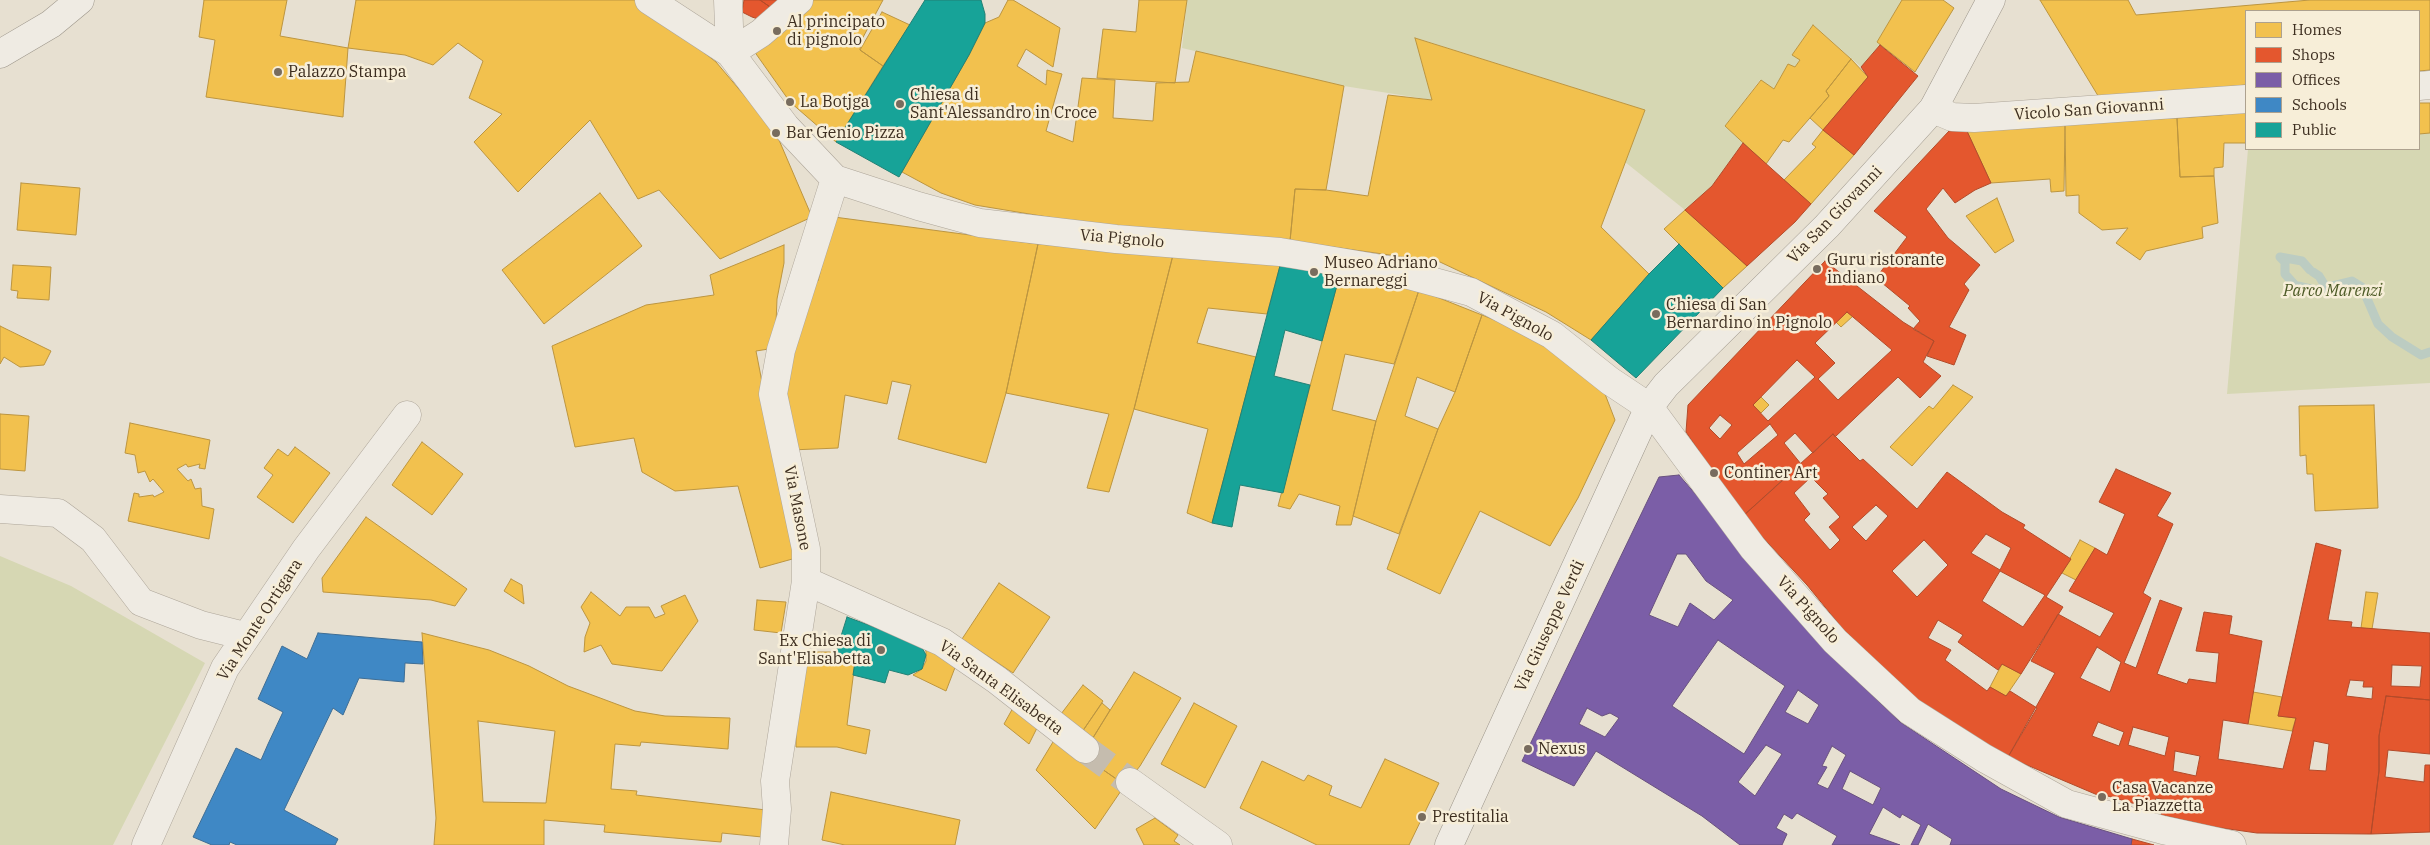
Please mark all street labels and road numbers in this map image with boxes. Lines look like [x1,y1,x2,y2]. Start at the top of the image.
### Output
street label: Vicolo San Giovanni [2013,95,2165,125]
street label: Via San Giovanni [1784,162,1886,268]
street label: Via Pignolo [1079,226,1165,252]
street label: Via Pignolo [1473,288,1557,346]
street label: Via Masone [779,464,815,552]
street label: Via Monte Ortigara [213,555,307,685]
street label: Via Giuseppe Verdi [1511,557,1589,695]
street label: Via Pignolo [1773,572,1843,648]
street label: Via Santa Elisabetta [935,636,1067,740]

